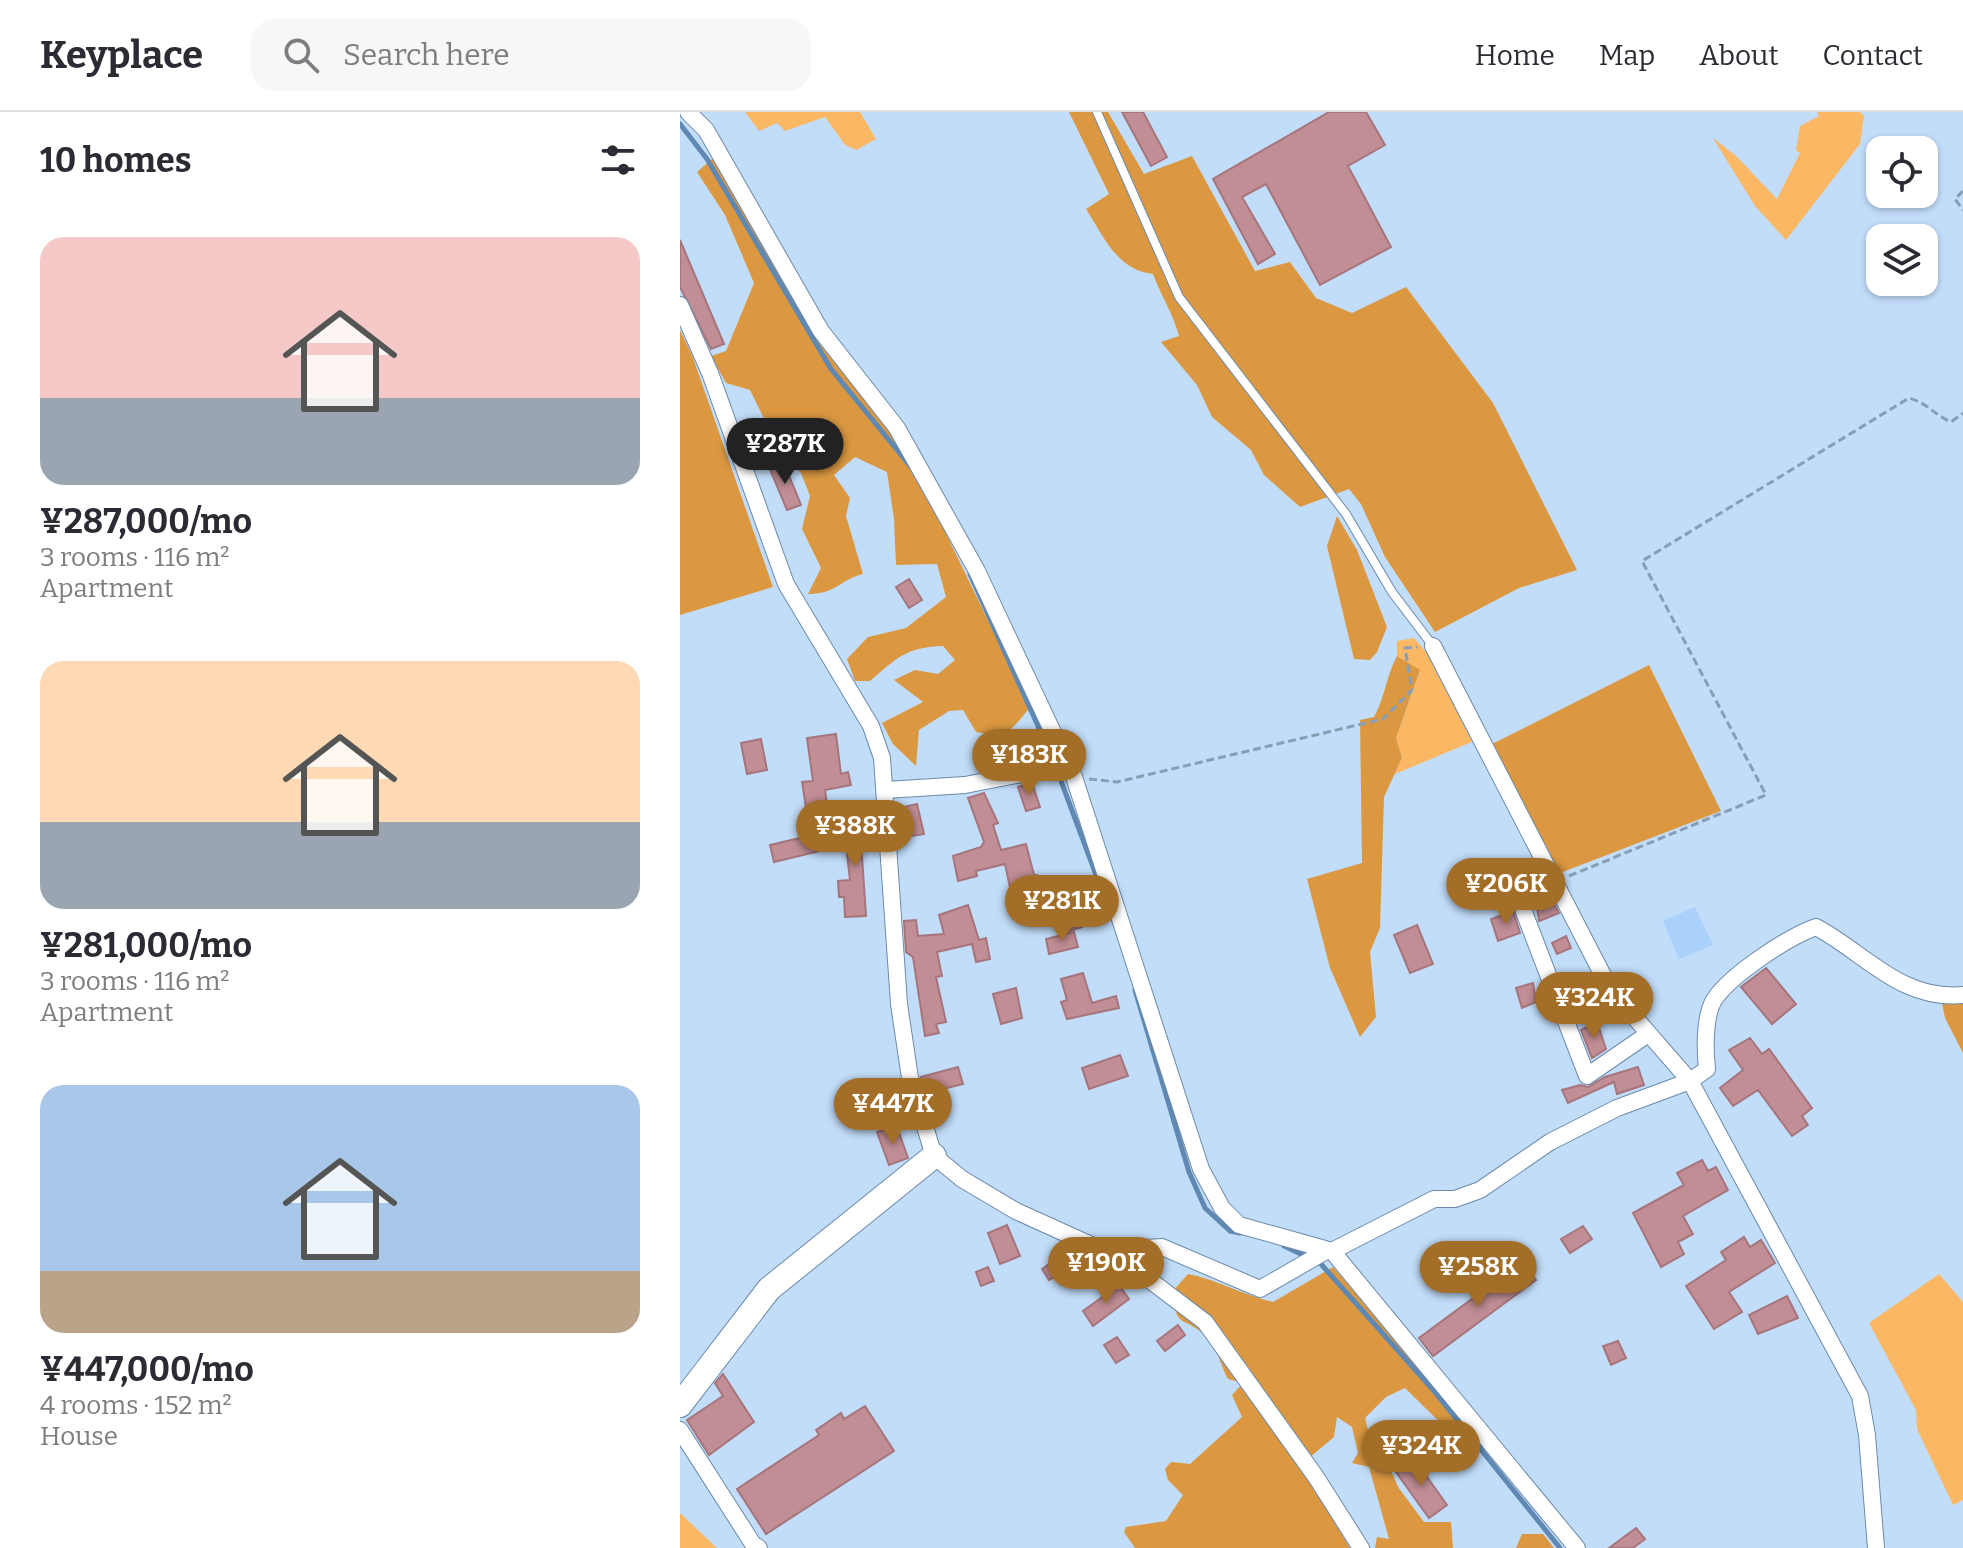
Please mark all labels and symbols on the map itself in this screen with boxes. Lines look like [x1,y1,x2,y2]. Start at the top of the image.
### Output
pin: ¥287K [729,418,841,486]
pin: ¥183K [973,729,1085,797]
pin: ¥388K [799,800,911,868]
pin: ¥206K [1450,858,1562,926]
pin: ¥281K [1006,875,1118,943]
pin: ¥324K [1538,972,1650,1040]
pin: ¥447K [837,1078,949,1146]
pin: ¥190K [1050,1237,1162,1305]
pin: ¥258K [1422,1241,1534,1309]
pin: ¥324K [1365,1420,1477,1488]

